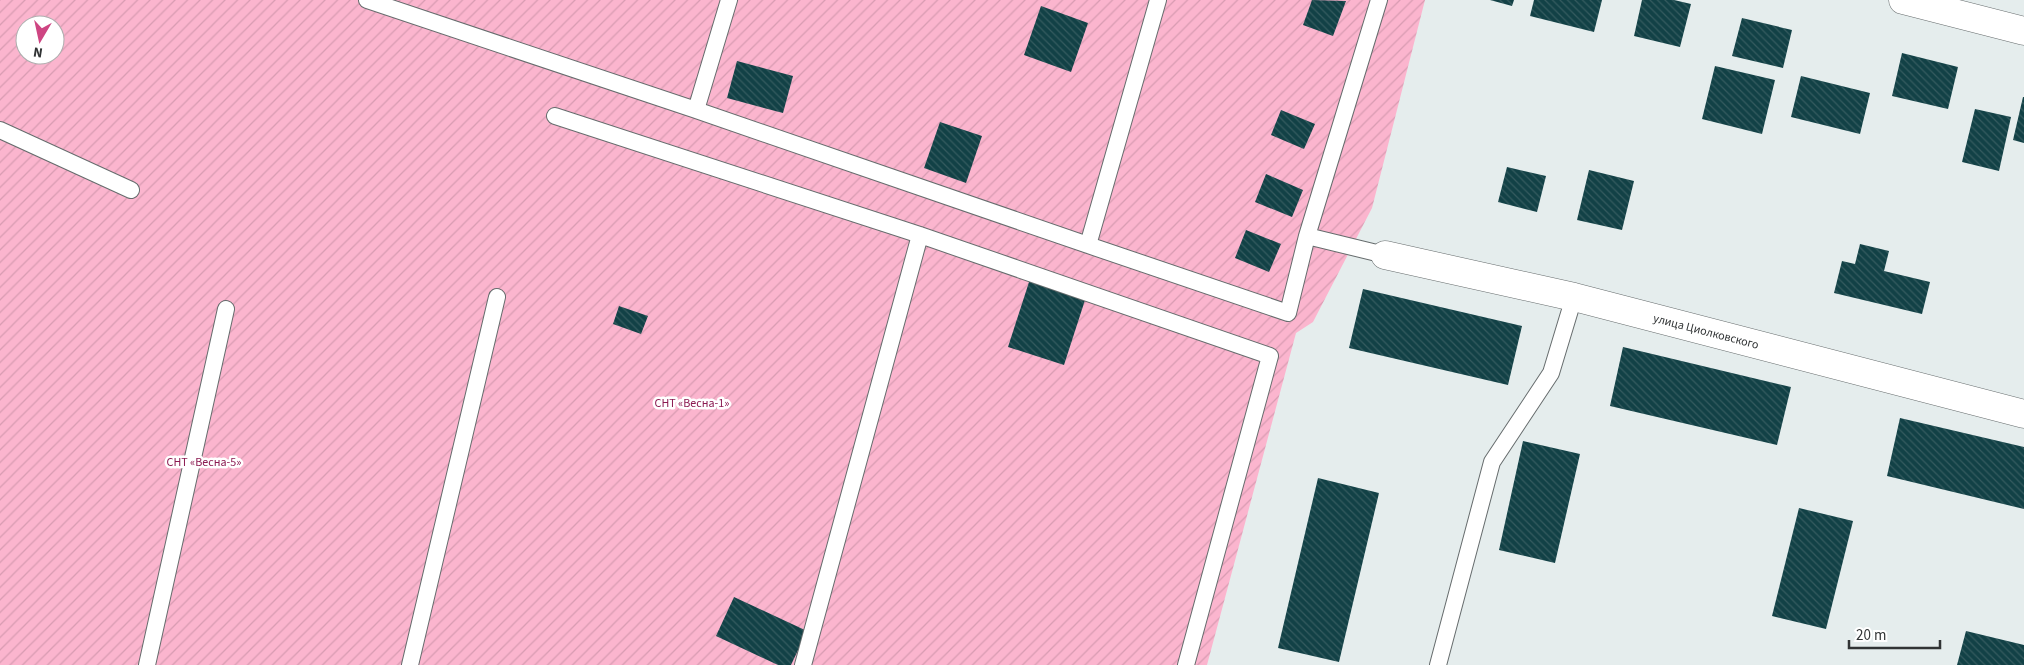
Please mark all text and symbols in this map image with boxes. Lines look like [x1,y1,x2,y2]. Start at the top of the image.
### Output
north arrow [15,15,65,65]
text: N [32,41,44,62]
street label: улица Циолковского [1651,309,1761,353]
park label: СНТ «Весна-1» [655,395,729,412]
park label: СНТ «Весна-5» [167,454,241,471]
scale bar [1849,618,1940,650]
text: 20 m [1856,625,1886,646]

